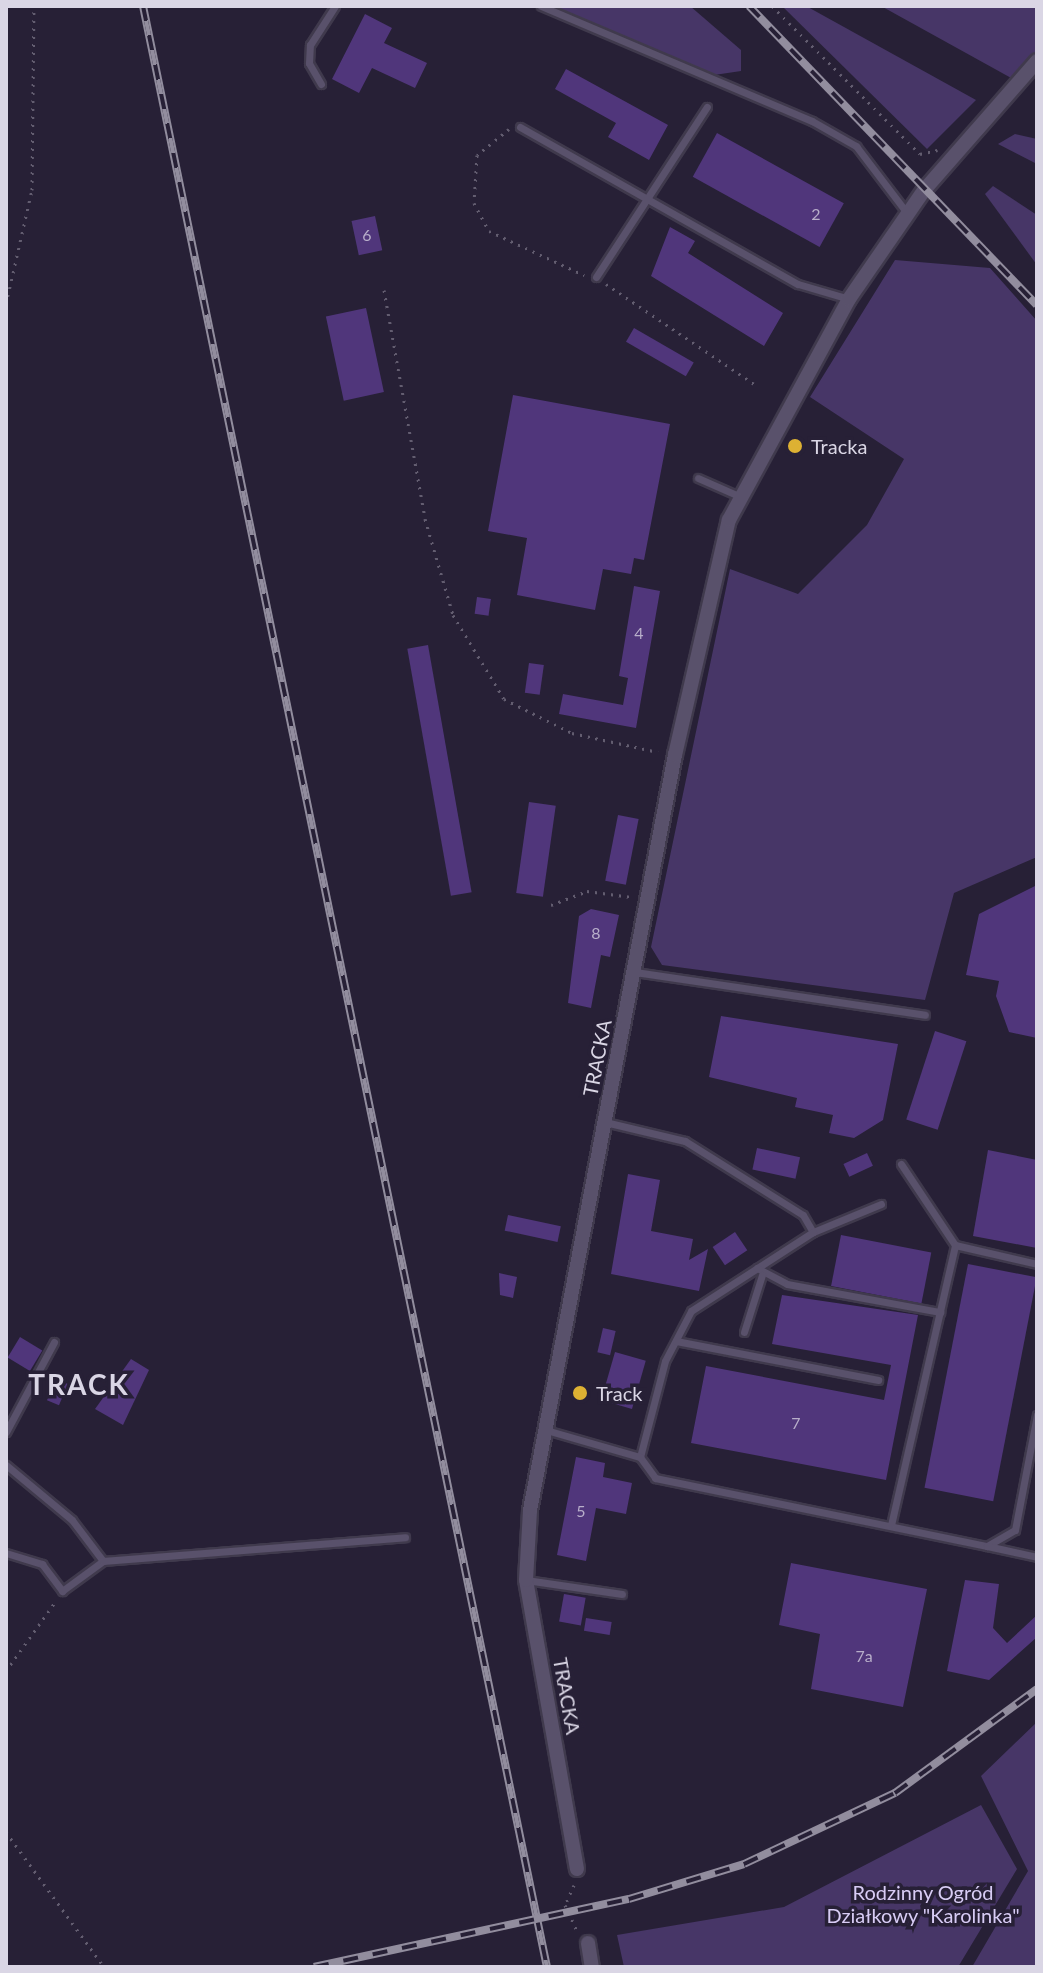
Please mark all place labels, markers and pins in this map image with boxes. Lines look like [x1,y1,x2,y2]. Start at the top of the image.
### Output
place label: Tracka [811,434,867,458]
marker: Tracka [786,437,804,455]
place label: Track [596,1381,642,1405]
marker: Track [571,1384,589,1402]

